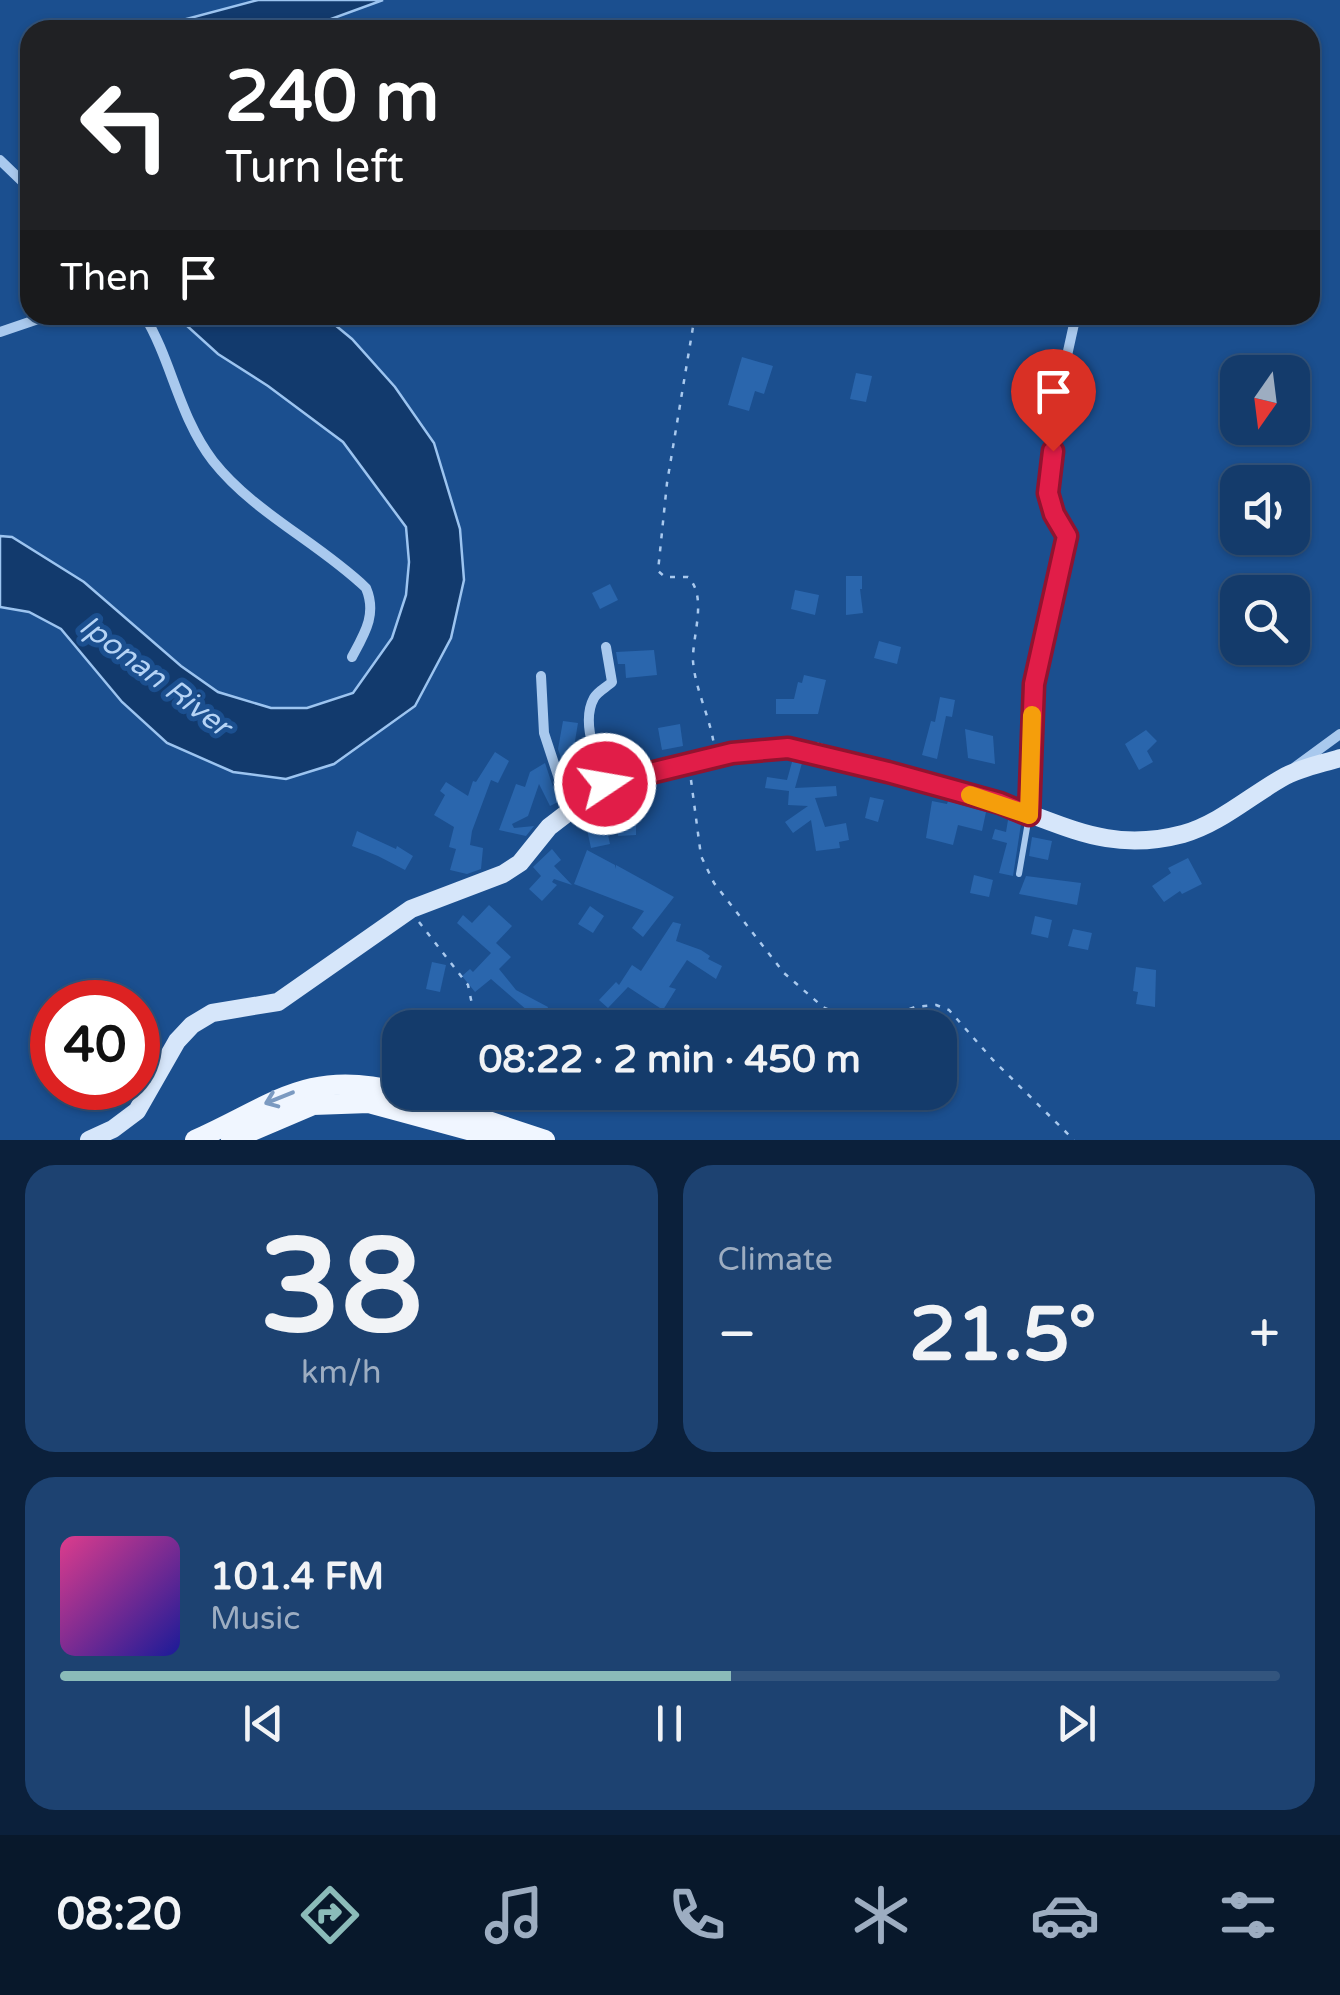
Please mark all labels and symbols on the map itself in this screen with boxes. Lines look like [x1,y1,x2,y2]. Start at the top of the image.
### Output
pin [1011,349,1096,452]
north arrow [1220,355,1310,445]
water label: Iponan River [72,607,241,747]
position arrow [553,732,657,836]
speed limit sign: 40 [30,980,160,1110]
one-way arrow [265,1091,295,1109]

